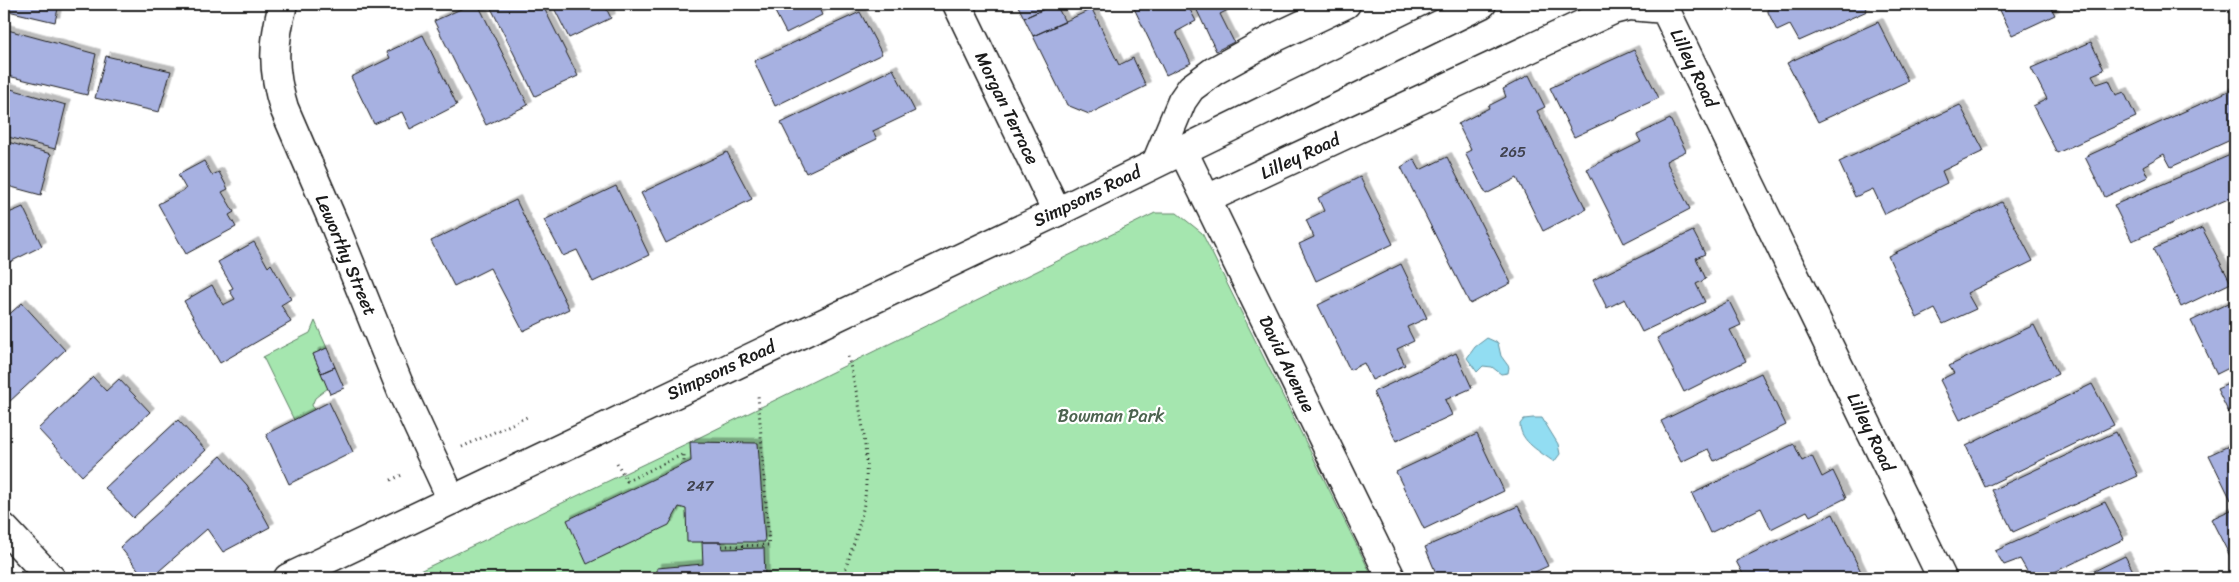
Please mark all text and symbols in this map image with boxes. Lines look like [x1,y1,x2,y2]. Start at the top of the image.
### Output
street label: Lilley Road [1661,23,1728,115]
street label: Morgan Terrace [966,46,1048,170]
street label: Lilley Road [1255,123,1347,188]
house number: 265 [1500,139,1526,165]
street label: Simpsons Road [1027,155,1148,236]
street label: Leworthy Street [306,189,386,321]
street label: David Avenue [1250,310,1324,418]
street label: Simpsons Road [661,330,782,409]
street label: Lilley Road [1838,387,1905,479]
park label: Bowman Park [1057,400,1165,432]
house number: 247 [687,473,715,499]

